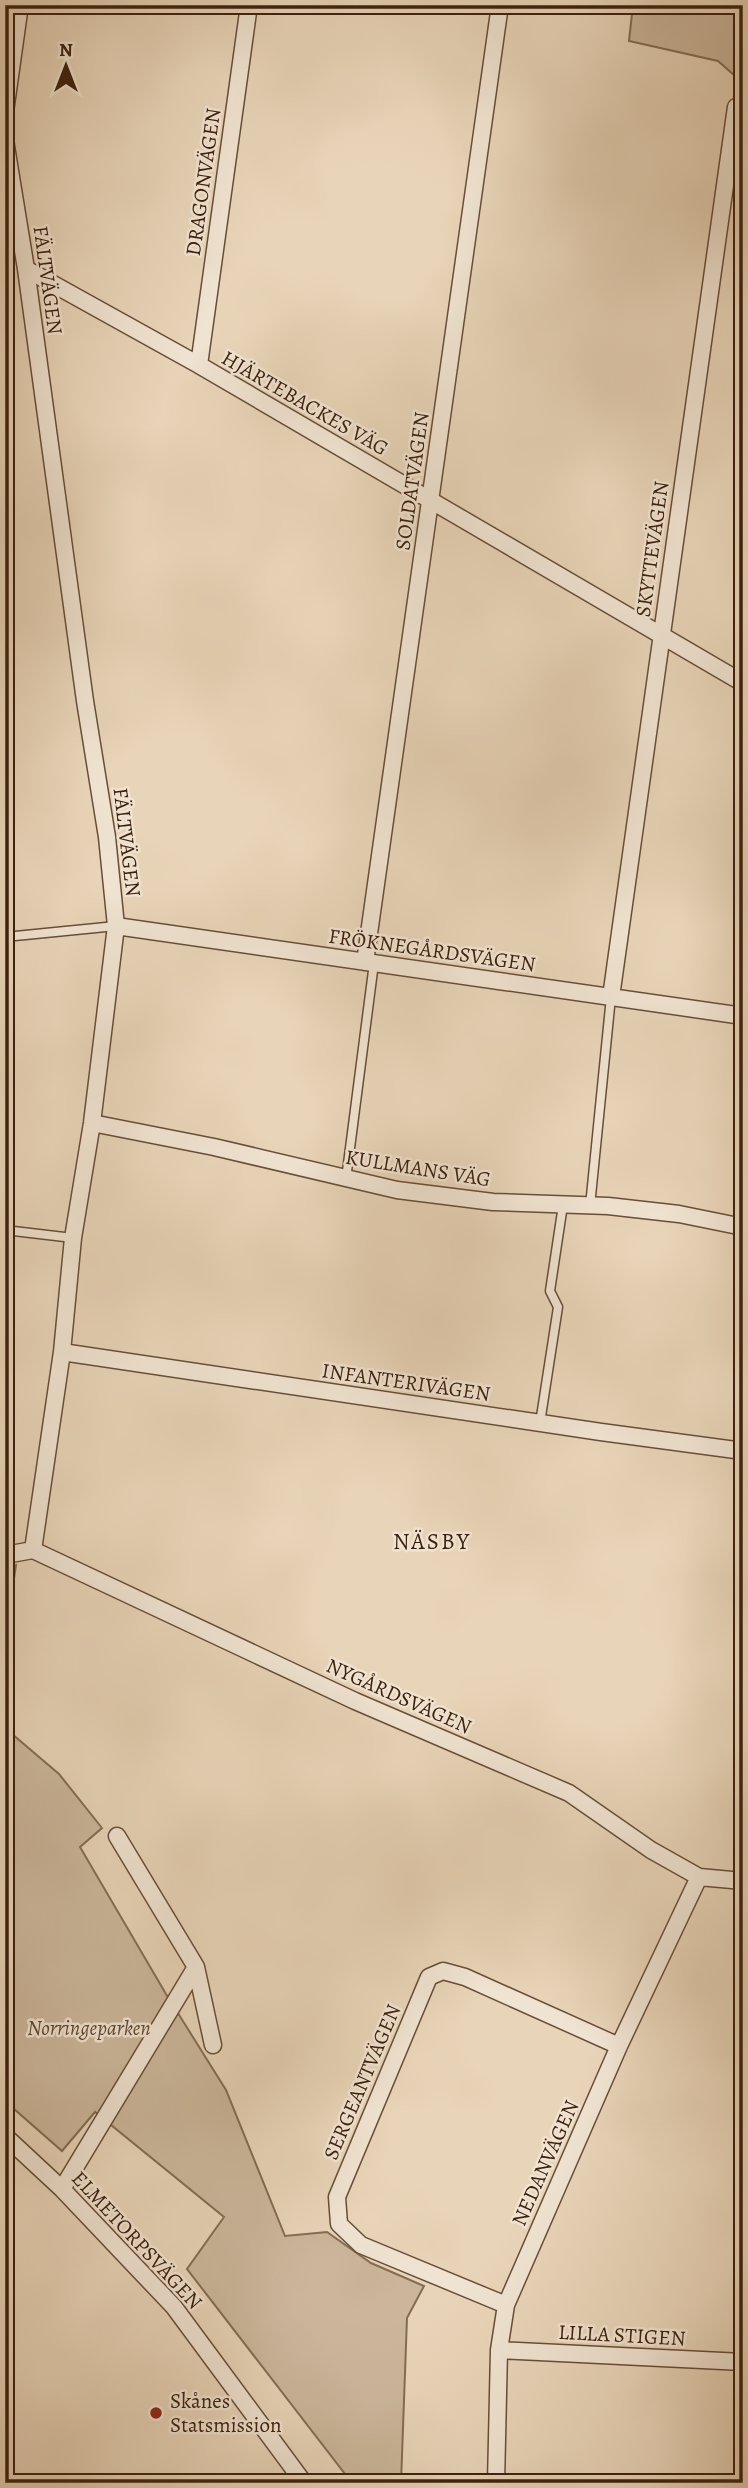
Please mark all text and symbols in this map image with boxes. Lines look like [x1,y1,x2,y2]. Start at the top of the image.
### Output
north arrow [32,32,102,102]
text: N [59,37,73,63]
street label: DRAGONVÄGEN [179,106,227,258]
street label: FÄLTVÄGEN [27,224,69,336]
street label: HJÄRTEBACKES VÄG [217,344,393,462]
street label: SOLDATVÄGEN [388,410,436,552]
street label: SKYTTEVÄGEN [629,479,675,619]
street label: FÄLTVÄGEN [106,786,148,898]
street label: FRÖKNEGÅRDSVÄGEN [327,922,537,978]
street label: KULLMANS VÄG [343,1143,493,1193]
street label: INFANTERIVÄGEN [320,1356,492,1408]
district label: NÄSBY [393,1526,471,1557]
street label: NYGÅRDSVÄGEN [322,1651,476,1741]
street label: SERGEANTVÄGEN [317,2000,407,2164]
park label: Norringeparken [27,2014,151,2042]
street label: NEDANVÄGEN [505,2096,585,2230]
street label: ELMETORPSVÄGEN [65,2165,209,2315]
street label: LILLA STIGEN [558,2318,686,2352]
place label: Skånes Statsmission [170,2387,281,2439]
marker: Skånes Statsmission [148,2405,164,2421]

